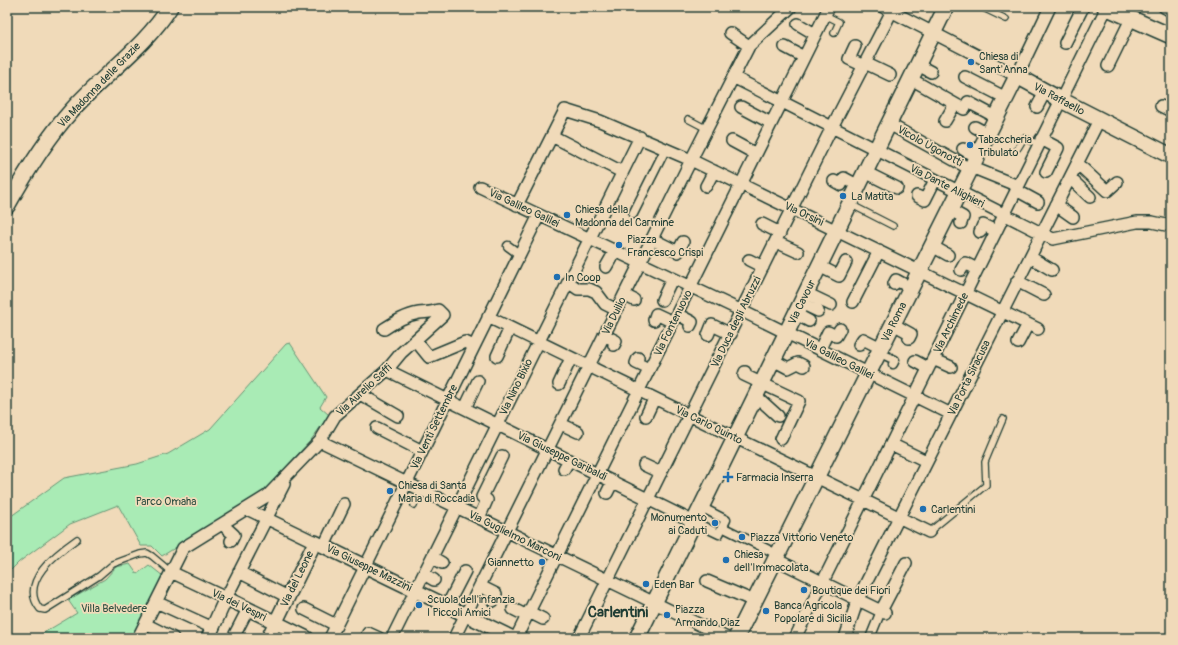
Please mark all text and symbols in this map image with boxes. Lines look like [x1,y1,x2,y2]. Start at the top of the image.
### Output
street label: Via Madonna delle Grazie [55,39,143,130]
place label: Chiesa di Sant'Anna [979,50,1028,76]
marker: Chiesa di Sant'Anna [966,57,976,67]
street label: Via Raffaello [1031,80,1087,118]
street label: Vicolo Ugonotti [895,123,965,169]
place label: Tabaccheria Tribulato [978,133,1032,159]
marker: Tabaccheria Tribulato [965,140,975,150]
street label: Via Dante Alighieri [908,162,987,210]
street label: Via Galileo Galilei [487,186,561,230]
place label: La Matita [851,190,893,203]
marker: La Matita [838,191,848,201]
street label: Via Orsini [782,199,826,229]
place label: Chiesa della Madonna del Carmine [575,203,675,229]
marker: Chiesa della Madonna del Carmine [562,210,572,220]
place label: Piazza Francesco Crispi [627,233,703,259]
marker: Piazza Francesco Crispi [614,240,624,250]
place label: In Coop [565,271,601,284]
marker: In Coop [552,272,562,282]
street label: Via Duca degli Abruzzi [708,274,764,370]
street label: Via Cavour [786,277,818,327]
street label: Via Fontenuovo [651,288,695,358]
street label: Via Archimede [931,290,972,355]
street label: Via Duilio [599,295,629,337]
street label: Via Roma [878,300,910,344]
street label: Via Galileo Galilei [802,336,876,382]
street label: Via Porta Siracusa [945,338,993,418]
street label: Via Nino Bixio [497,356,535,418]
street label: Via Aurelio Saffi [334,361,394,419]
street label: Via Venti Settembre [408,382,460,472]
street label: Via Carlo Quinto [673,403,745,447]
street label: Via Giuseppe Garibaldi [515,429,609,483]
place label: Farmacia Inserra [736,471,813,484]
marker: Farmacia Inserra [723,472,733,482]
place label: Chiesa di Santa Maria di Roccadia [398,479,475,505]
marker: Chiesa di Santa Maria di Roccadia [385,486,395,496]
park label: Parco Omaha [136,495,196,508]
place label: Carlentini [931,503,975,516]
marker: Carlentini [918,504,928,514]
street label: Via Guglielmo Marconi [466,508,564,564]
place label: Monumento ai Caduti [650,511,707,537]
marker: Monumento ai Caduti [710,518,720,528]
place label: Piazza Vittorio Veneto [750,531,853,544]
marker: Piazza Vittorio Veneto [737,532,747,542]
street label: Via Giuseppe Mazzini [324,542,414,594]
street label: Via del Leone [278,548,316,609]
place label: Chiesa dell'Immacolata [734,548,809,574]
marker: Chiesa dell'Immacolata [721,555,731,565]
place label: Giannetto [487,556,534,569]
marker: Giannetto [537,557,547,567]
place label: Eden Bar [654,578,694,591]
marker: Eden Bar [641,579,651,589]
place label: Boutique dei Fiori [812,584,890,597]
marker: Boutique dei Fiori [799,585,809,595]
street label: Via dei Vespri [209,586,269,624]
place label: Scuola dell'infanzia I Piccoli Amici [427,593,515,619]
place label: Banca Agricola Popolare di Sicilia [774,599,852,625]
marker: Scuola dell'infanzia I Piccoli Amici [414,600,424,610]
park label: Villa Belvedere [81,602,148,615]
district label: Carlentini [588,603,648,622]
place label: Piazza Armando Diaz [675,603,740,629]
marker: Banca Agricola Popolare di Sicilia [761,606,771,616]
marker: Piazza Armando Diaz [662,610,672,620]

